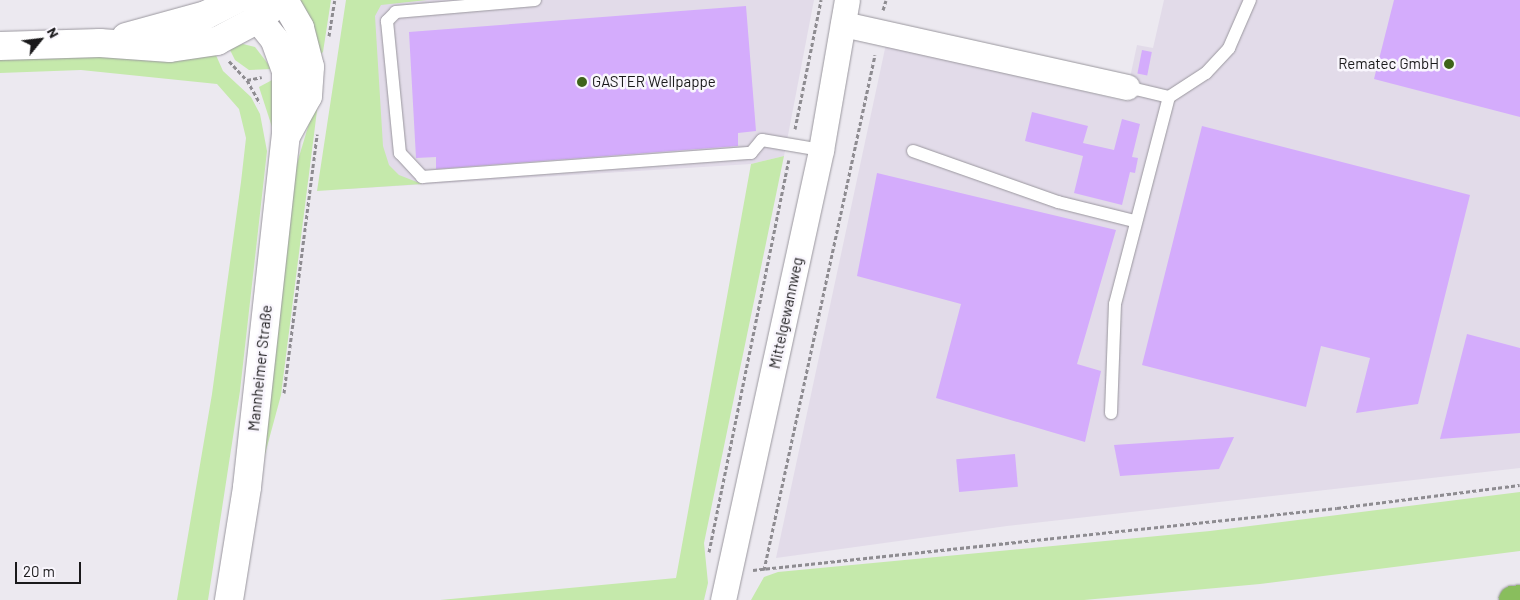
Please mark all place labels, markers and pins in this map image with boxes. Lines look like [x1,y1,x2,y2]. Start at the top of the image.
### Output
place label: Rematec GmbH [1338,55,1439,73]
marker: Rematec GmbH [1443,58,1455,70]
place label: GASTER Wellpappe [592,73,716,91]
marker: GASTER Wellpappe [576,76,588,88]

